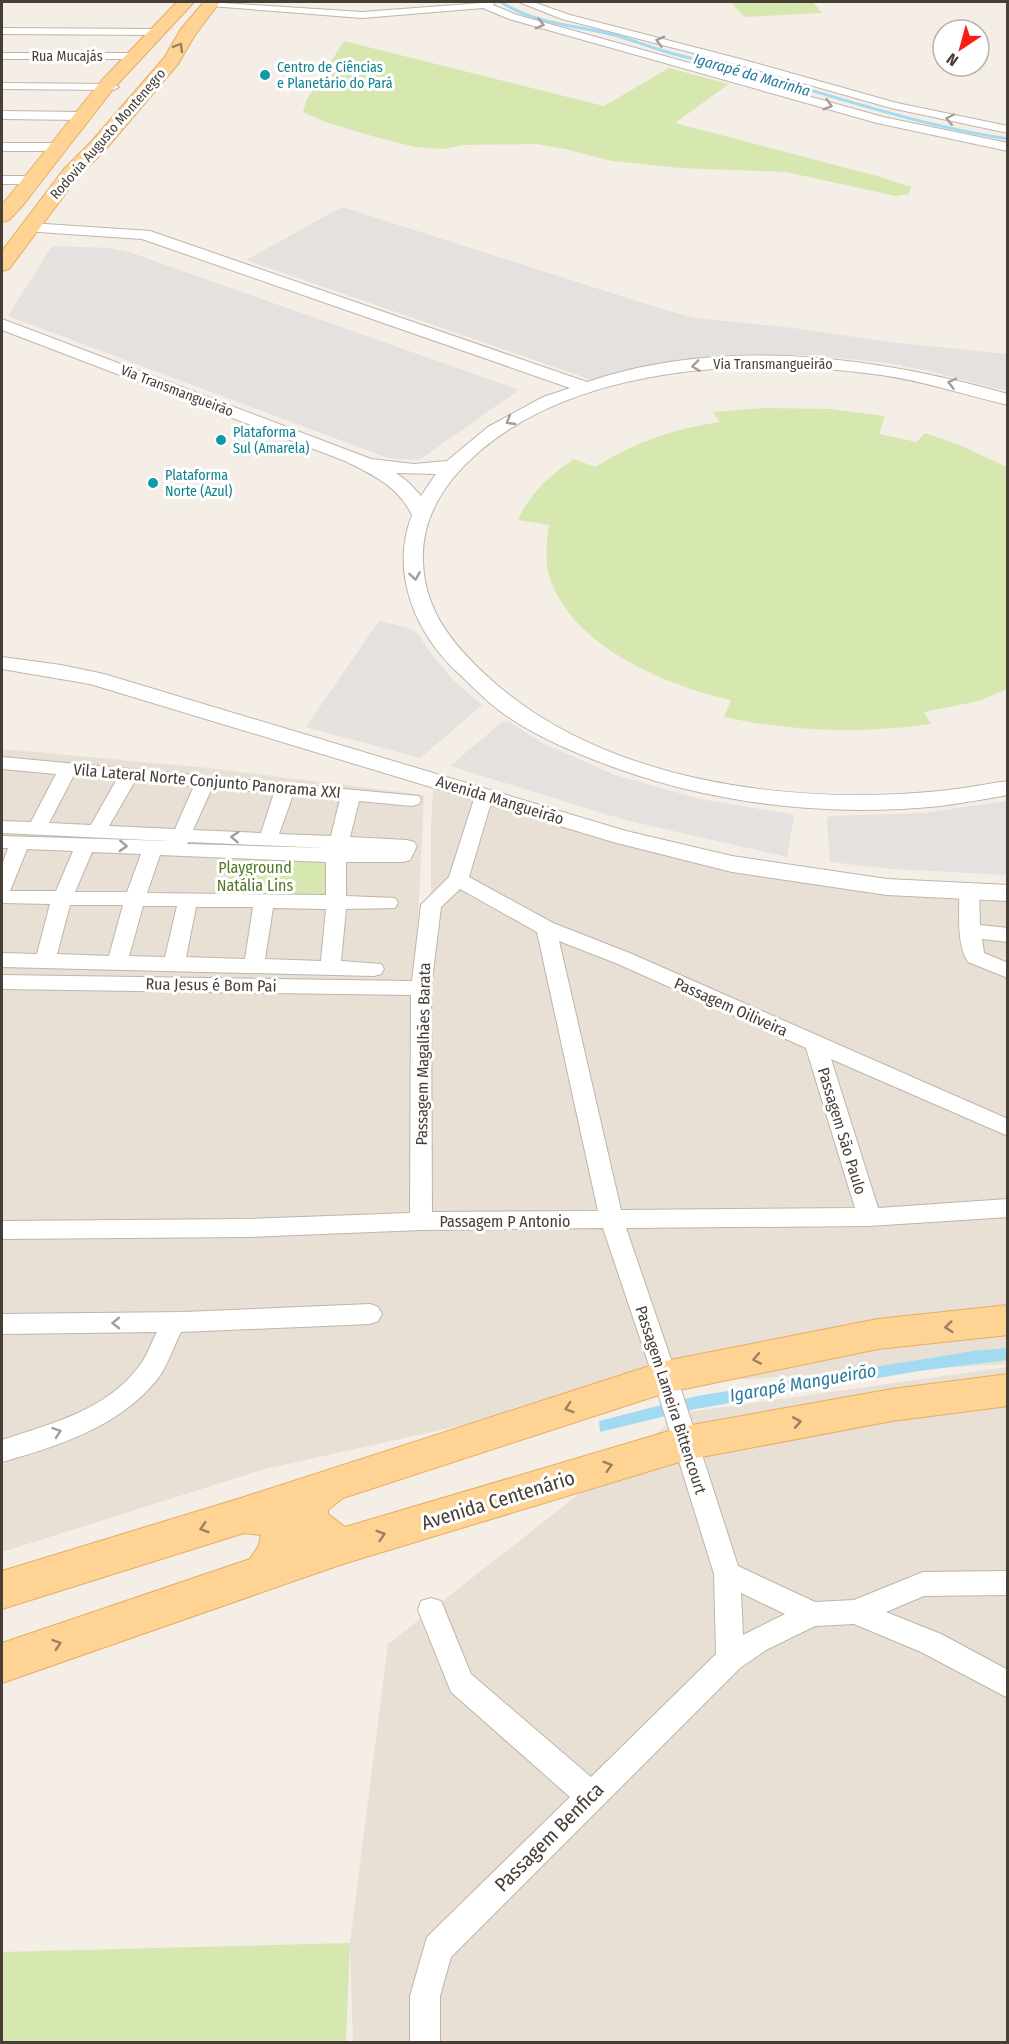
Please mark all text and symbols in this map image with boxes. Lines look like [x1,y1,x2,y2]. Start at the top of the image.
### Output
one-way arrow [534,17,544,29]
north arrow [931,18,991,78]
one-way arrow [656,36,666,49]
one-way arrow [172,43,183,53]
street label: Rua Mucajás [31,48,103,65]
text: N [943,49,962,70]
water label: Igarapé da Marinha [692,50,813,100]
place label: Centro de Ciências e Planetário do Pará [277,59,393,92]
street label: Rodovia Augusto Montenegro [47,65,169,203]
marker: Centro de Ciências e Planetário do Pará [258,68,272,82]
one-way arrow [823,98,833,110]
one-way arrow [945,114,955,127]
street label: Via Transmangueirão [713,356,833,373]
one-way arrow [691,359,700,371]
street label: Via Transmangueirão [118,362,236,420]
one-way arrow [947,378,957,391]
one-way arrow [506,414,516,425]
place label: Plataforma Sul (Amarela) [233,424,309,457]
marker: Plataforma Sul (Amarela) [214,433,228,447]
place label: Plataforma Norte (Azul) [165,467,232,500]
marker: Plataforma Norte (Azul) [146,476,160,490]
one-way arrow [408,572,420,581]
street label: Vila Lateral Norte Conjunto Panorama XXI [73,760,341,802]
street label: Avenida Mangueirão [434,772,566,828]
one-way arrow [230,831,239,844]
one-way arrow [118,840,127,853]
park label: Playground Natália Lins [217,858,293,895]
street label: Passagem Magalhães Barata [412,962,434,1146]
street label: Rua Jesus é Bom Pai [145,974,277,996]
street label: Passagem Oiliveira [671,974,791,1041]
street label: Passagem São Paulo [814,1065,870,1197]
street label: Passagem P Antonio [440,1212,570,1231]
street label: Passagem Lameira Bittencourt [632,1303,711,1497]
one-way arrow [111,1317,120,1329]
one-way arrow [945,1320,954,1332]
one-way arrow [752,1352,762,1365]
water label: Igarapé Mangueirão [728,1359,878,1407]
one-way arrow [564,1401,575,1413]
one-way arrow [792,1416,802,1429]
one-way arrow [51,1427,62,1439]
one-way arrow [602,1461,613,1473]
street label: Avenida Centenário [418,1465,578,1535]
one-way arrow [199,1521,210,1533]
one-way arrow [375,1530,386,1542]
one-way arrow [51,1638,62,1651]
street label: Passagem Benfica [489,1777,609,1897]

